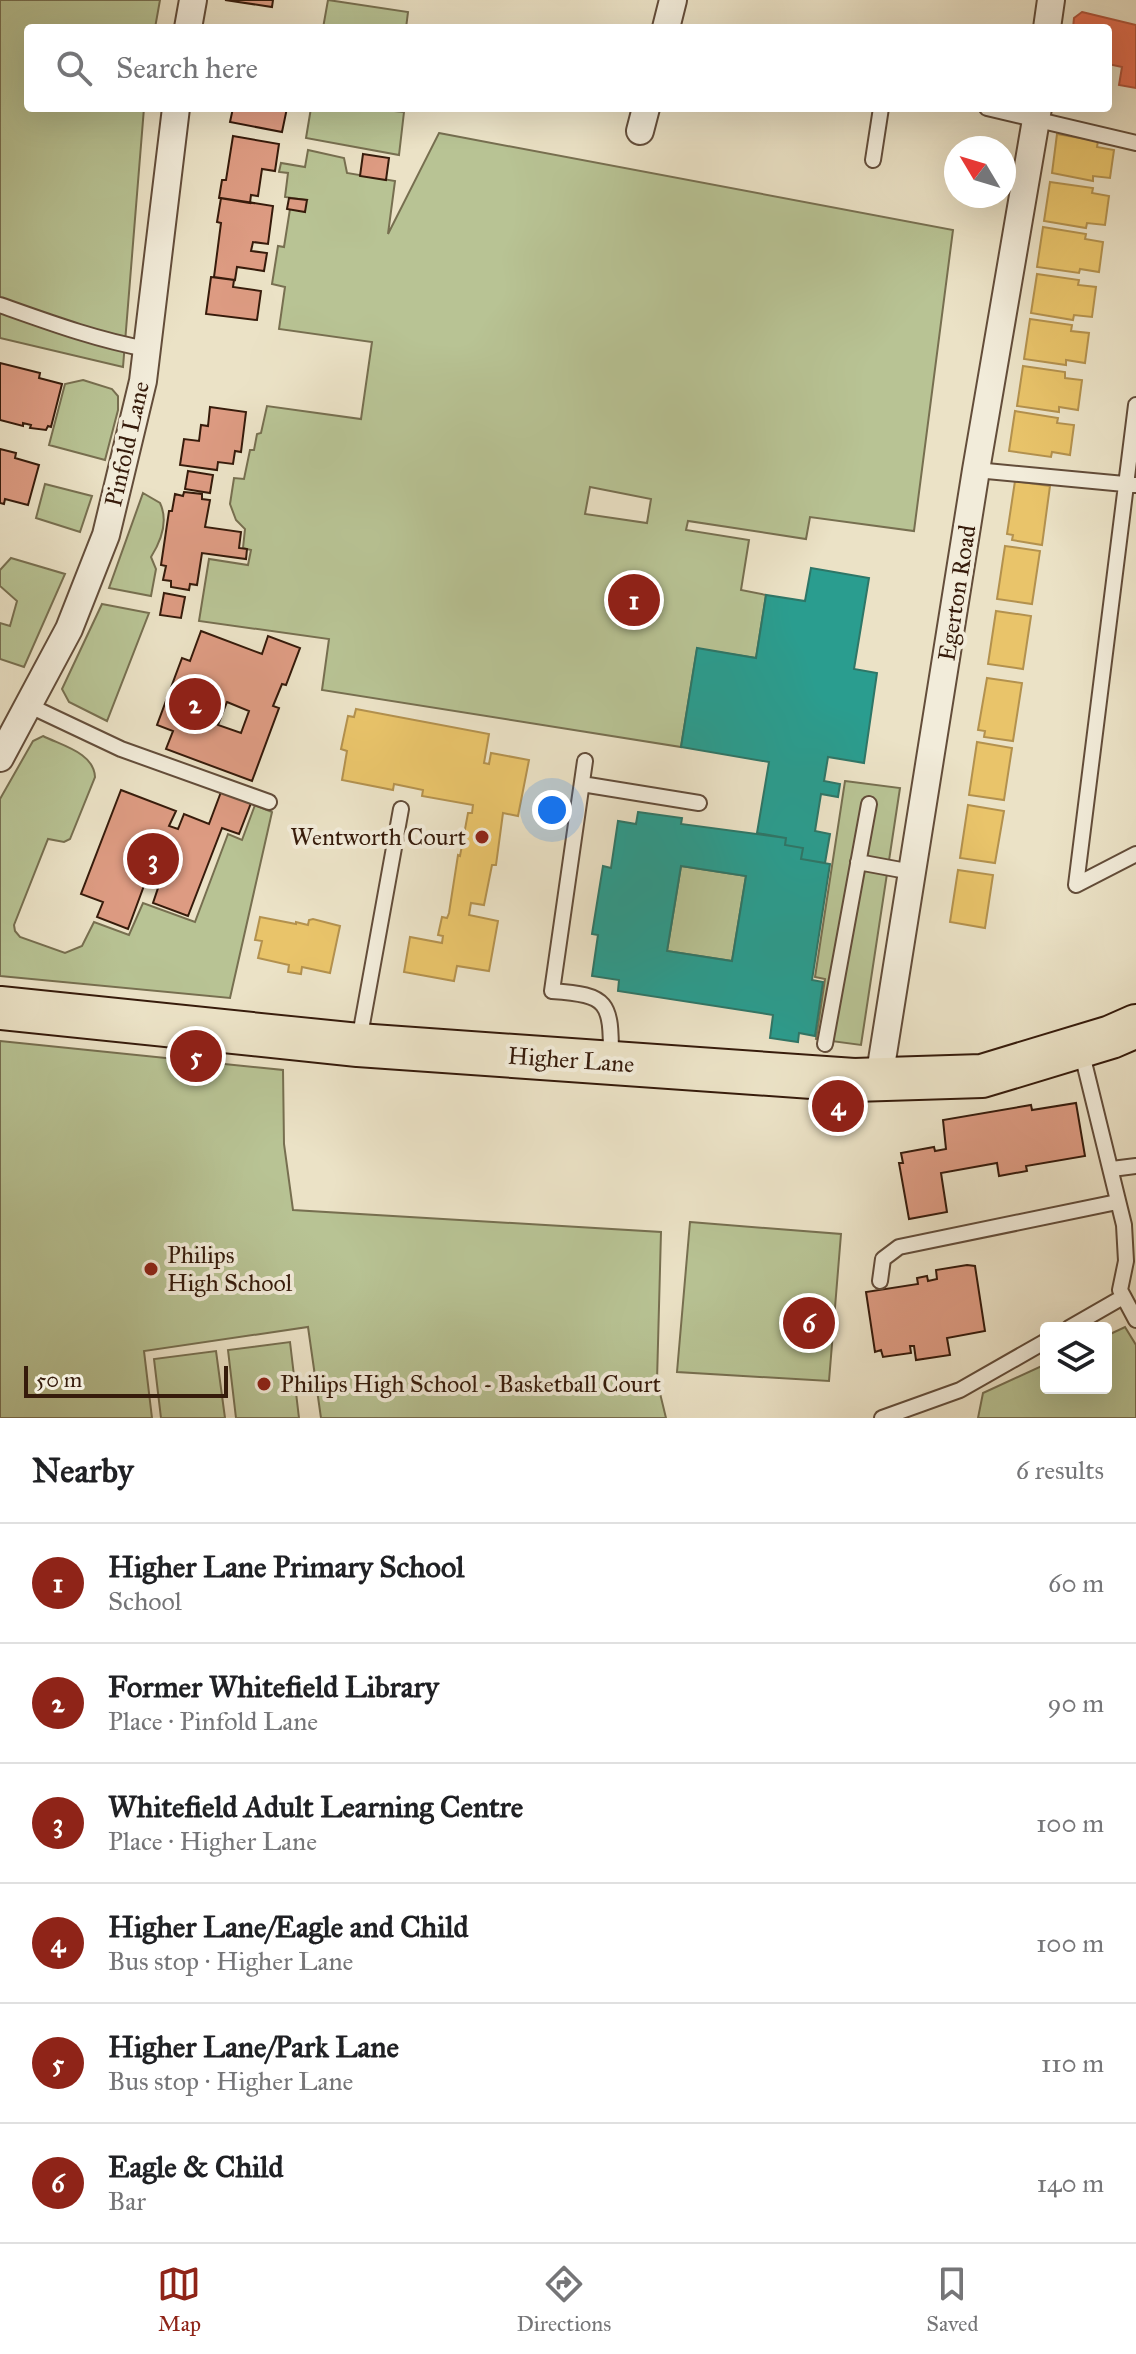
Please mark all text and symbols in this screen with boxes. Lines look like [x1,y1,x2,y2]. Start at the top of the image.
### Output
search box [24,24,1112,112]
icon: search [52,46,96,90]
text: Search here [116,50,258,86]
north arrow [944,136,1016,208]
street label: Pinfold Lane [98,378,156,510]
street label: Egerton Road [931,523,983,663]
pin: 1 [608,570,660,630]
pin: 2 [169,674,221,734]
your location [532,790,572,830]
place label: Wentworth Court [290,822,466,852]
marker: Wentworth Court [473,828,491,846]
pin: 3 [127,829,179,889]
pin: 5 [170,1026,222,1086]
street label: Higher Lane [507,1041,635,1079]
pin: 4 [812,1076,864,1136]
place label: Philips High School [167,1240,293,1298]
marker: Philips High School [142,1260,160,1278]
pin: 6 [783,1293,835,1353]
map controls [1040,1322,1112,1394]
button: layers [1040,1322,1112,1394]
scale bar [24,1362,228,1398]
text: 50 m [36,1366,82,1393]
place label: Philips High School - Basketball Court [280,1369,662,1399]
marker: Philips High School - Basketball Court [255,1375,273,1393]
text: Nearby [32,1450,134,1491]
text: 6 results [1016,1454,1104,1486]
text: Higher Lane Primary School [108,1549,464,1585]
text: 1 [53,1567,63,1599]
text: 60 m [1048,1567,1104,1599]
text: School [108,1585,182,1617]
text: Former Whitefield Library [108,1669,439,1705]
text: 2 [52,1687,64,1719]
text: 90 m [1047,1687,1104,1719]
text: Place · Pinfold Lane [108,1705,318,1737]
text: Whitefield Adult Learning Centre [108,1789,523,1825]
text: 3 [53,1807,63,1839]
text: 100 m [1036,1807,1104,1839]
text: Place · Higher Lane [108,1825,317,1857]
text: Higher Lane/Eagle and Child [108,1909,469,1945]
text: 4 [51,1927,65,1959]
text: 100 m [1036,1927,1104,1959]
text: Bus stop · Higher Lane [108,1945,353,1977]
text: Higher Lane/Park Lane [108,2029,399,2065]
text: 5 [52,2047,64,2079]
text: 110 m [1041,2047,1104,2079]
text: Bus stop · Higher Lane [108,2065,353,2097]
text: Eagle & Child [108,2149,283,2185]
text: 6 [51,2167,65,2199]
text: 140 m [1037,2167,1104,2199]
text: Bar [108,2185,146,2217]
tab: Map [157,2262,201,2337]
tab: Directions [516,2262,611,2337]
tab: Saved [926,2262,978,2337]

